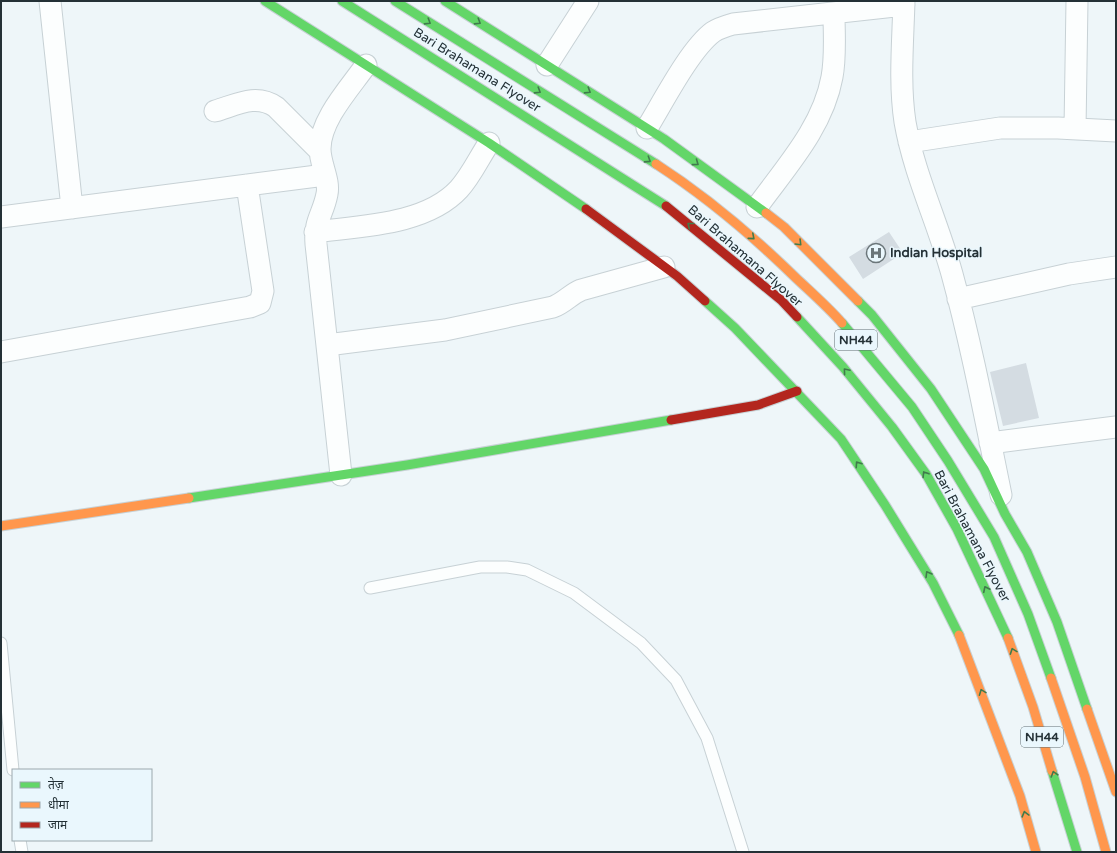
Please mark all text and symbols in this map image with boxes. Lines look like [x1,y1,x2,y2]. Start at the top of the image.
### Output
one-way arrow [424,17,431,24]
one-way arrow [474,17,481,25]
street label: Bari Brahamana Flyover [410,24,544,116]
one-way arrow [534,86,541,93]
one-way arrow [584,86,591,94]
one-way arrow [644,155,651,162]
one-way arrow [692,158,699,165]
street label: Bari Brahamana Flyover [684,202,806,310]
one-way arrow [688,223,695,230]
one-way arrow [748,233,755,240]
one-way arrow [794,238,802,245]
hospital icon: Indian Hospital [865,242,887,264]
place label: Indian Hospital [890,245,982,261]
road number: NH44 [835,330,877,350]
one-way arrow [843,368,851,376]
one-way arrow [855,461,863,468]
street label: Bari Brahamana Flyover [930,467,1014,605]
one-way arrow [922,471,930,478]
one-way arrow [925,571,932,578]
one-way arrow [983,585,991,593]
one-way arrow [1009,647,1018,654]
one-way arrow [979,688,987,695]
road number: NH44 [1021,727,1063,747]
legend [12,769,152,841]
one-way arrow [1050,771,1059,778]
text: तेज़ [48,777,65,792]
text: धीमा [48,797,70,812]
one-way arrow [1022,811,1030,818]
text: जाम [48,818,68,832]

